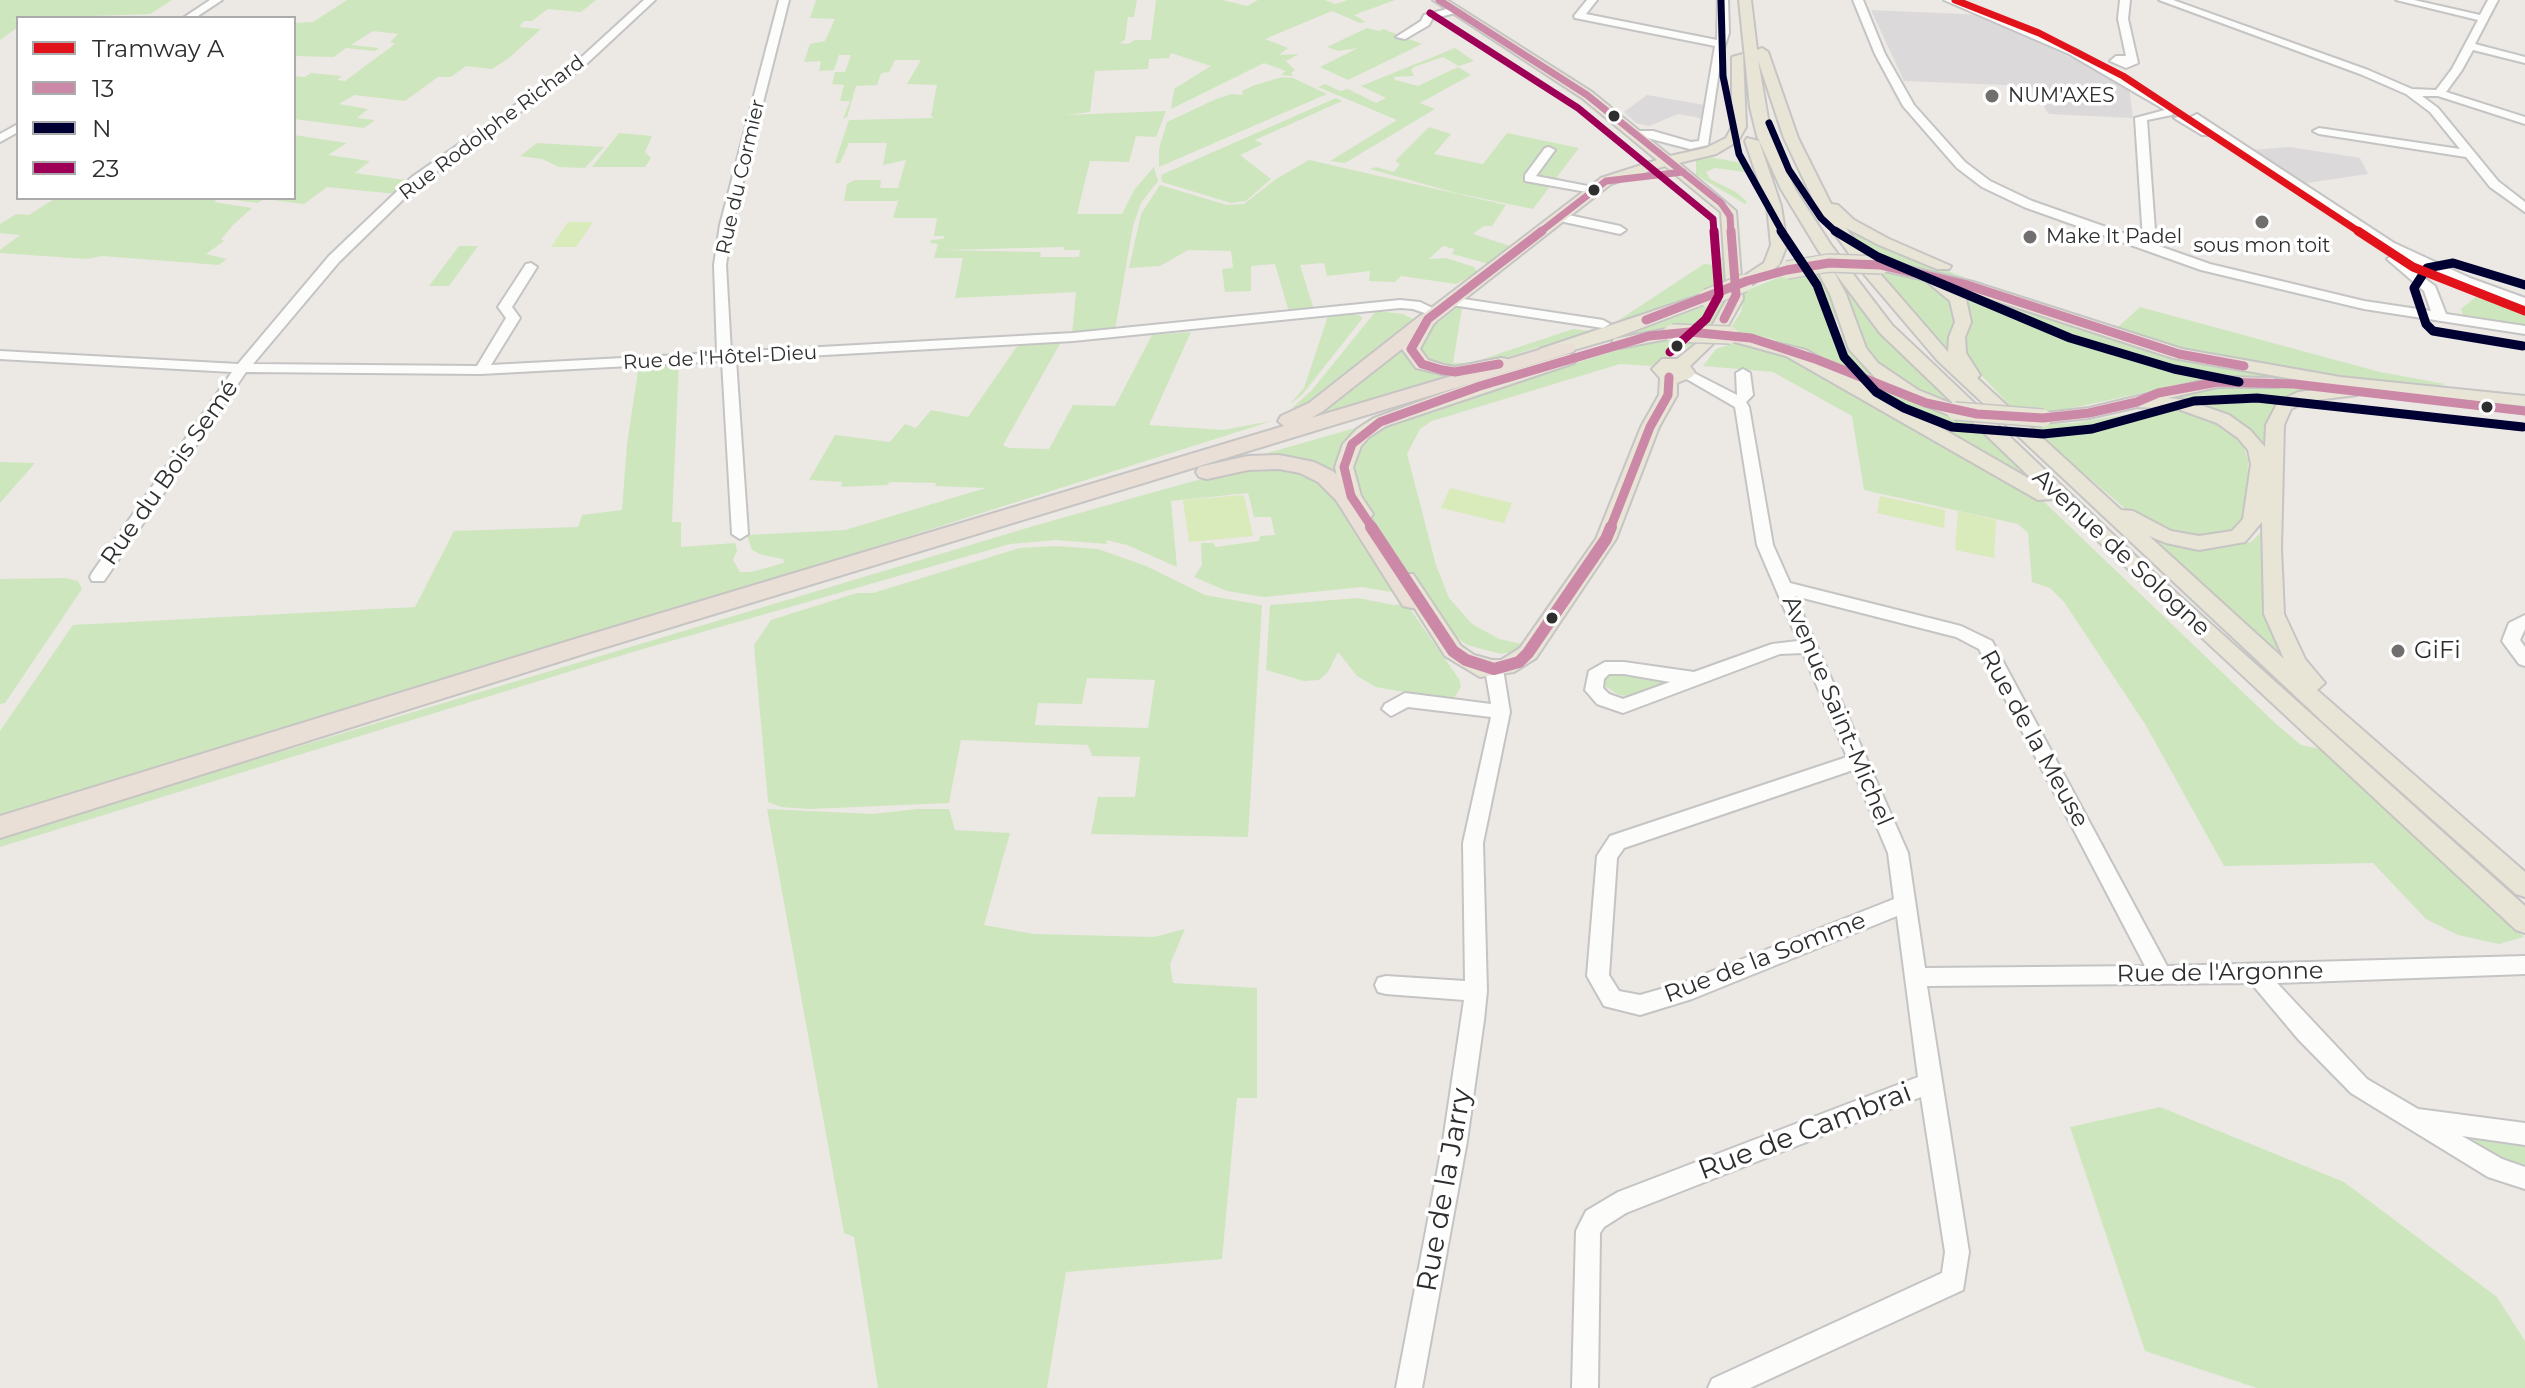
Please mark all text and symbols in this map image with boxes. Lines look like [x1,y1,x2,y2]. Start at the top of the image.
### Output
legend [16,16,296,200]
text: Tramway A [92,34,224,63]
street label: Rue Rodolphe Richard [395,51,589,205]
text: 13 [92,74,114,103]
place label: NUM'AXES [2008,84,2114,108]
marker: NUM'AXES [1983,87,2001,105]
street label: Rue du Cormier [712,97,770,257]
unlabelled marker [1606,108,1622,124]
text: N [92,114,112,143]
text: 23 [92,154,119,183]
unlabelled marker [1586,182,1602,198]
marker: sous mon toit [2253,213,2271,231]
place label: Make It Padel [2046,225,2182,249]
marker: Make It Padel [2021,228,2039,246]
place label: sous mon toit [2194,234,2330,258]
unlabelled marker [1669,338,1685,354]
street label: Rue de l'Hôtel-Dieu [622,341,818,375]
street label: Rue du Bois Semé [95,375,245,571]
unlabelled marker [2479,399,2495,415]
street label: Avenue de Sologne [2026,463,2216,643]
street label: Avenue Saint-Michel [1775,592,1899,830]
unlabelled marker [1544,610,1560,626]
place label: GiFi [2414,637,2461,665]
marker: GiFi [2389,642,2407,660]
street label: Rue de la Meuse [1973,645,2095,833]
street label: Rue de la Somme [1660,906,1870,1010]
street label: Rue de l'Argonne [2116,957,2324,989]
street label: Rue de Cambrai [1694,1076,1916,1188]
street label: Rue de la Jarry [1411,1086,1479,1294]

